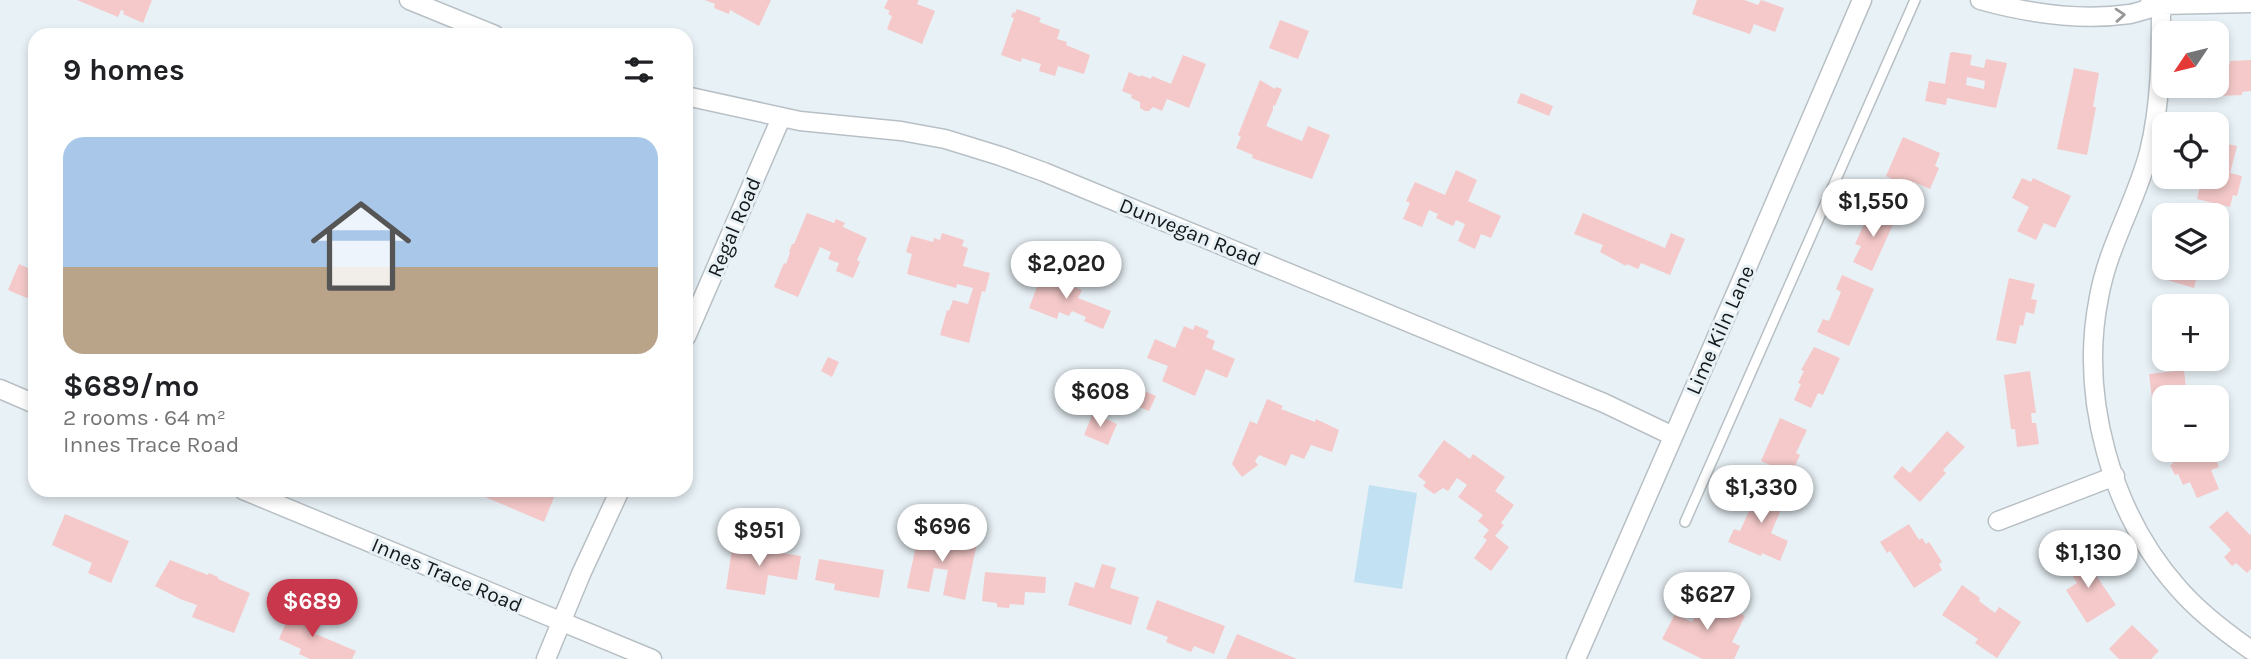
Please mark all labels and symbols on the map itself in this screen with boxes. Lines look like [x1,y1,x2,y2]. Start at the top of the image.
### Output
one-way arrow [2115,7,2126,22]
north arrow [2152,21,2230,98]
street label: Regal Road [702,173,766,281]
pin: $1,550 [1816,180,1930,239]
street label: Dunvegan Road [1116,193,1264,271]
pin: $2,020 [1009,242,1123,301]
street label: Lime Kiln Lane [1681,262,1759,398]
pin: $608 [1059,370,1141,429]
pin: $1,330 [1704,466,1818,525]
pin: $696 [901,504,983,564]
pin: $951 [718,508,800,568]
pin: $1,130 [2031,530,2145,590]
street label: Innes Trace Road [368,532,526,618]
pin: $627 [1666,572,1748,632]
pin: $689 [271,580,353,639]

